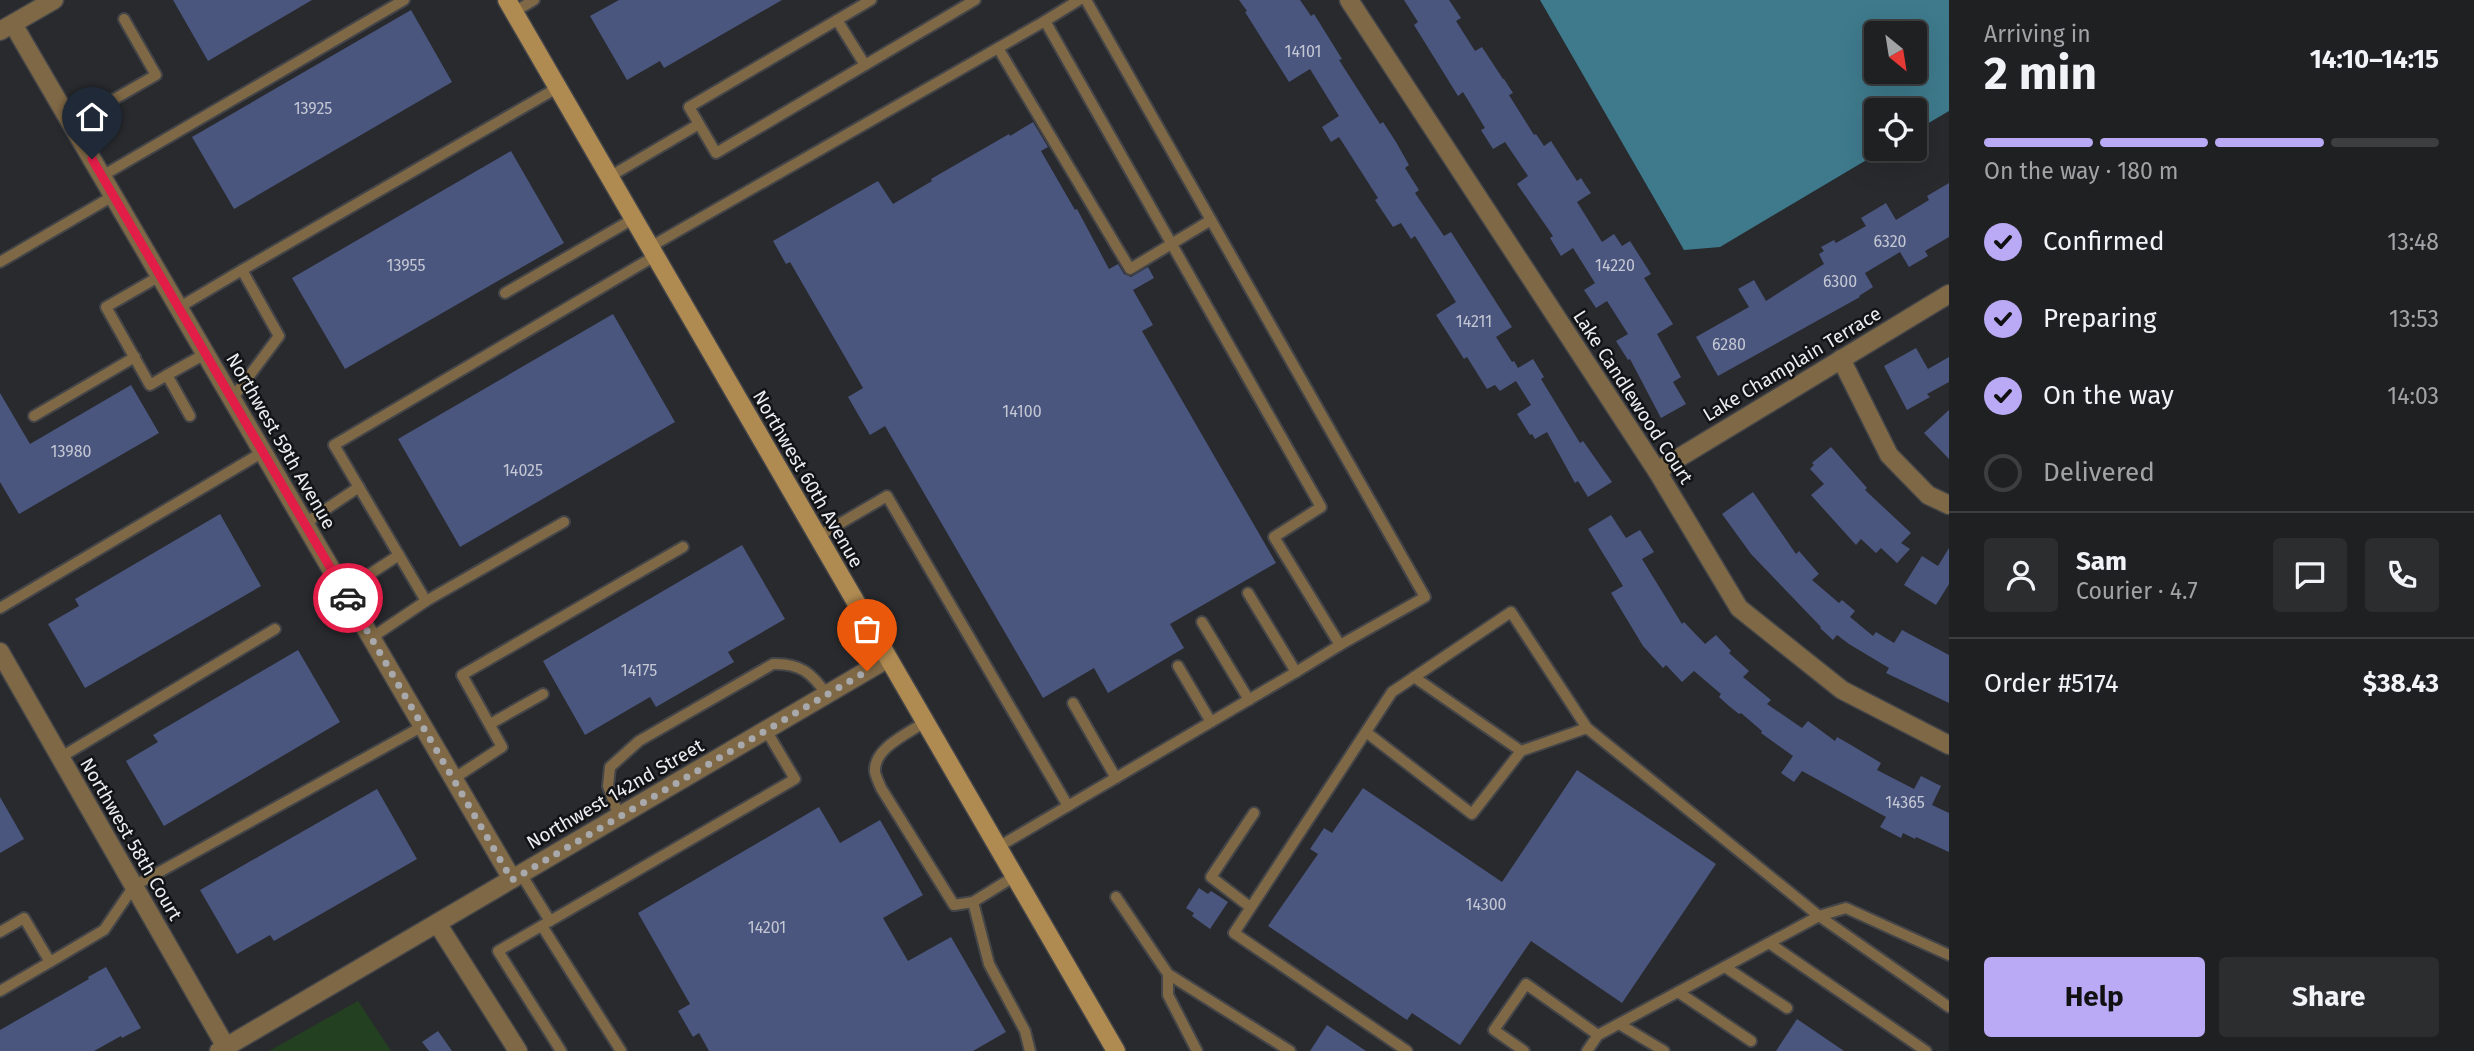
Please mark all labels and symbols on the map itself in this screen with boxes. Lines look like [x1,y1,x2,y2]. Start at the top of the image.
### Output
north arrow [1864,21,1927,84]
house number: 14101 [1285,42,1321,61]
pin [62,87,122,159]
house number: 13925 [294,99,332,118]
house number: 6320 [1873,232,1907,251]
house number: 13955 [386,256,426,275]
house number: 14220 [1595,256,1635,275]
house number: 6300 [1823,272,1857,291]
street label: Lake Champlain Terrace [1699,302,1885,426]
street label: Lake Candlewood Court [1568,306,1698,488]
house number: 14211 [1456,312,1492,331]
house number: 6280 [1712,335,1746,354]
street label: Northwest 59th Avenue [221,349,341,533]
street label: Northwest 60th Avenue [748,386,868,572]
house number: 14100 [1002,402,1042,421]
house number: 13980 [51,442,91,461]
house number: 14025 [503,461,543,480]
courier [313,563,383,633]
pin [837,599,897,671]
house number: 14175 [621,661,657,680]
street label: Northwest 142nd Street [522,734,708,854]
street label: Northwest 58th Court [75,754,187,924]
house number: 14365 [1885,793,1925,812]
house number: 14300 [1465,895,1507,914]
house number: 14201 [748,918,786,937]

